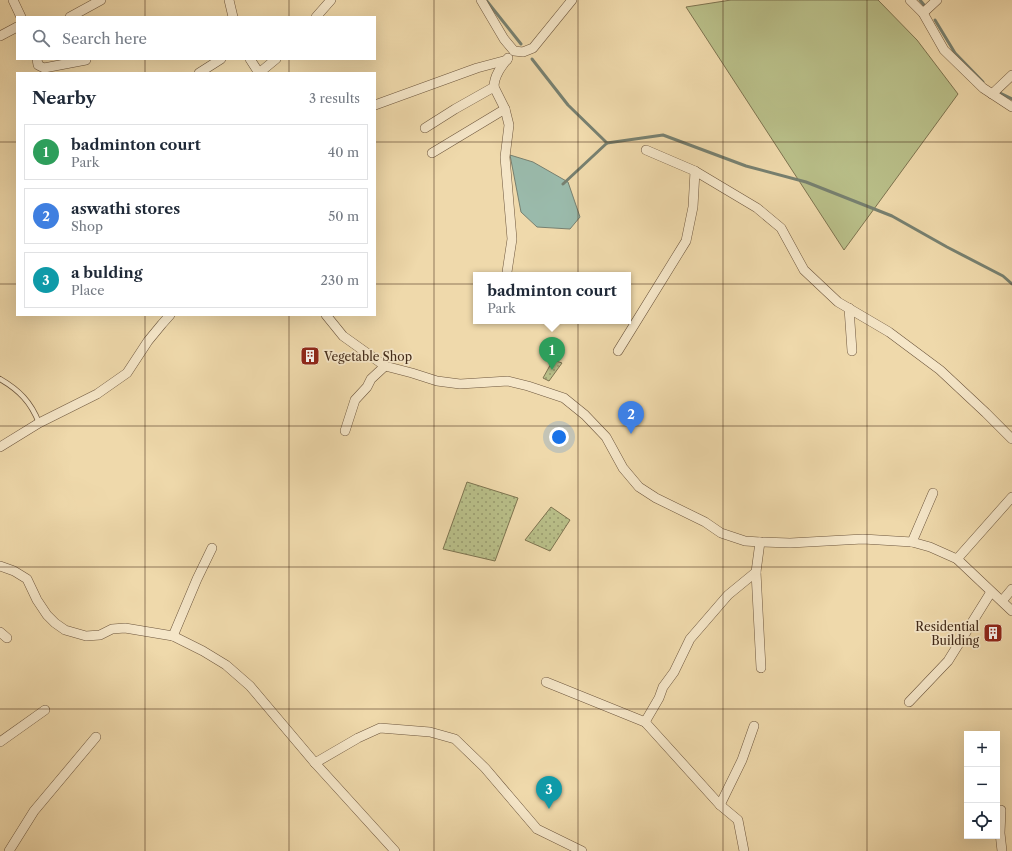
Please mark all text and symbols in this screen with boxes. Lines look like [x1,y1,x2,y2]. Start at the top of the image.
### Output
search box [16,16,376,60]
icon: search [30,27,52,49]
text: Search here [62,29,147,48]
text: Nearby [32,88,96,108]
text: 3 results [309,90,360,106]
text: badminton court [71,135,201,154]
text: 1 [43,144,49,160]
text: 40 m [328,144,359,160]
text: Park [71,154,99,170]
text: aswathi stores [71,199,180,218]
text: 2 [42,208,50,224]
text: 50 m [328,208,359,224]
text: Shop [71,218,103,234]
text: a bulding [71,263,143,282]
text: 3 [42,272,50,288]
text: 230 m [321,272,359,288]
popup [473,272,631,324]
text: badminton court [487,281,617,300]
text: Place [71,282,104,298]
text: Park [487,300,515,316]
pin: 1 [539,337,565,370]
building icon: Vegetable Shop [299,345,321,367]
place label: Vegetable Shop [323,349,412,364]
pin: 2 [618,401,644,434]
your location [549,427,569,447]
place label: Residential Building [915,619,980,648]
building icon: Residential Building [982,622,1004,644]
map controls [964,731,1000,839]
button: + [964,731,1000,767]
button: − [964,767,1000,803]
pin: 3 [536,776,562,809]
button: locate [964,803,1000,839]

